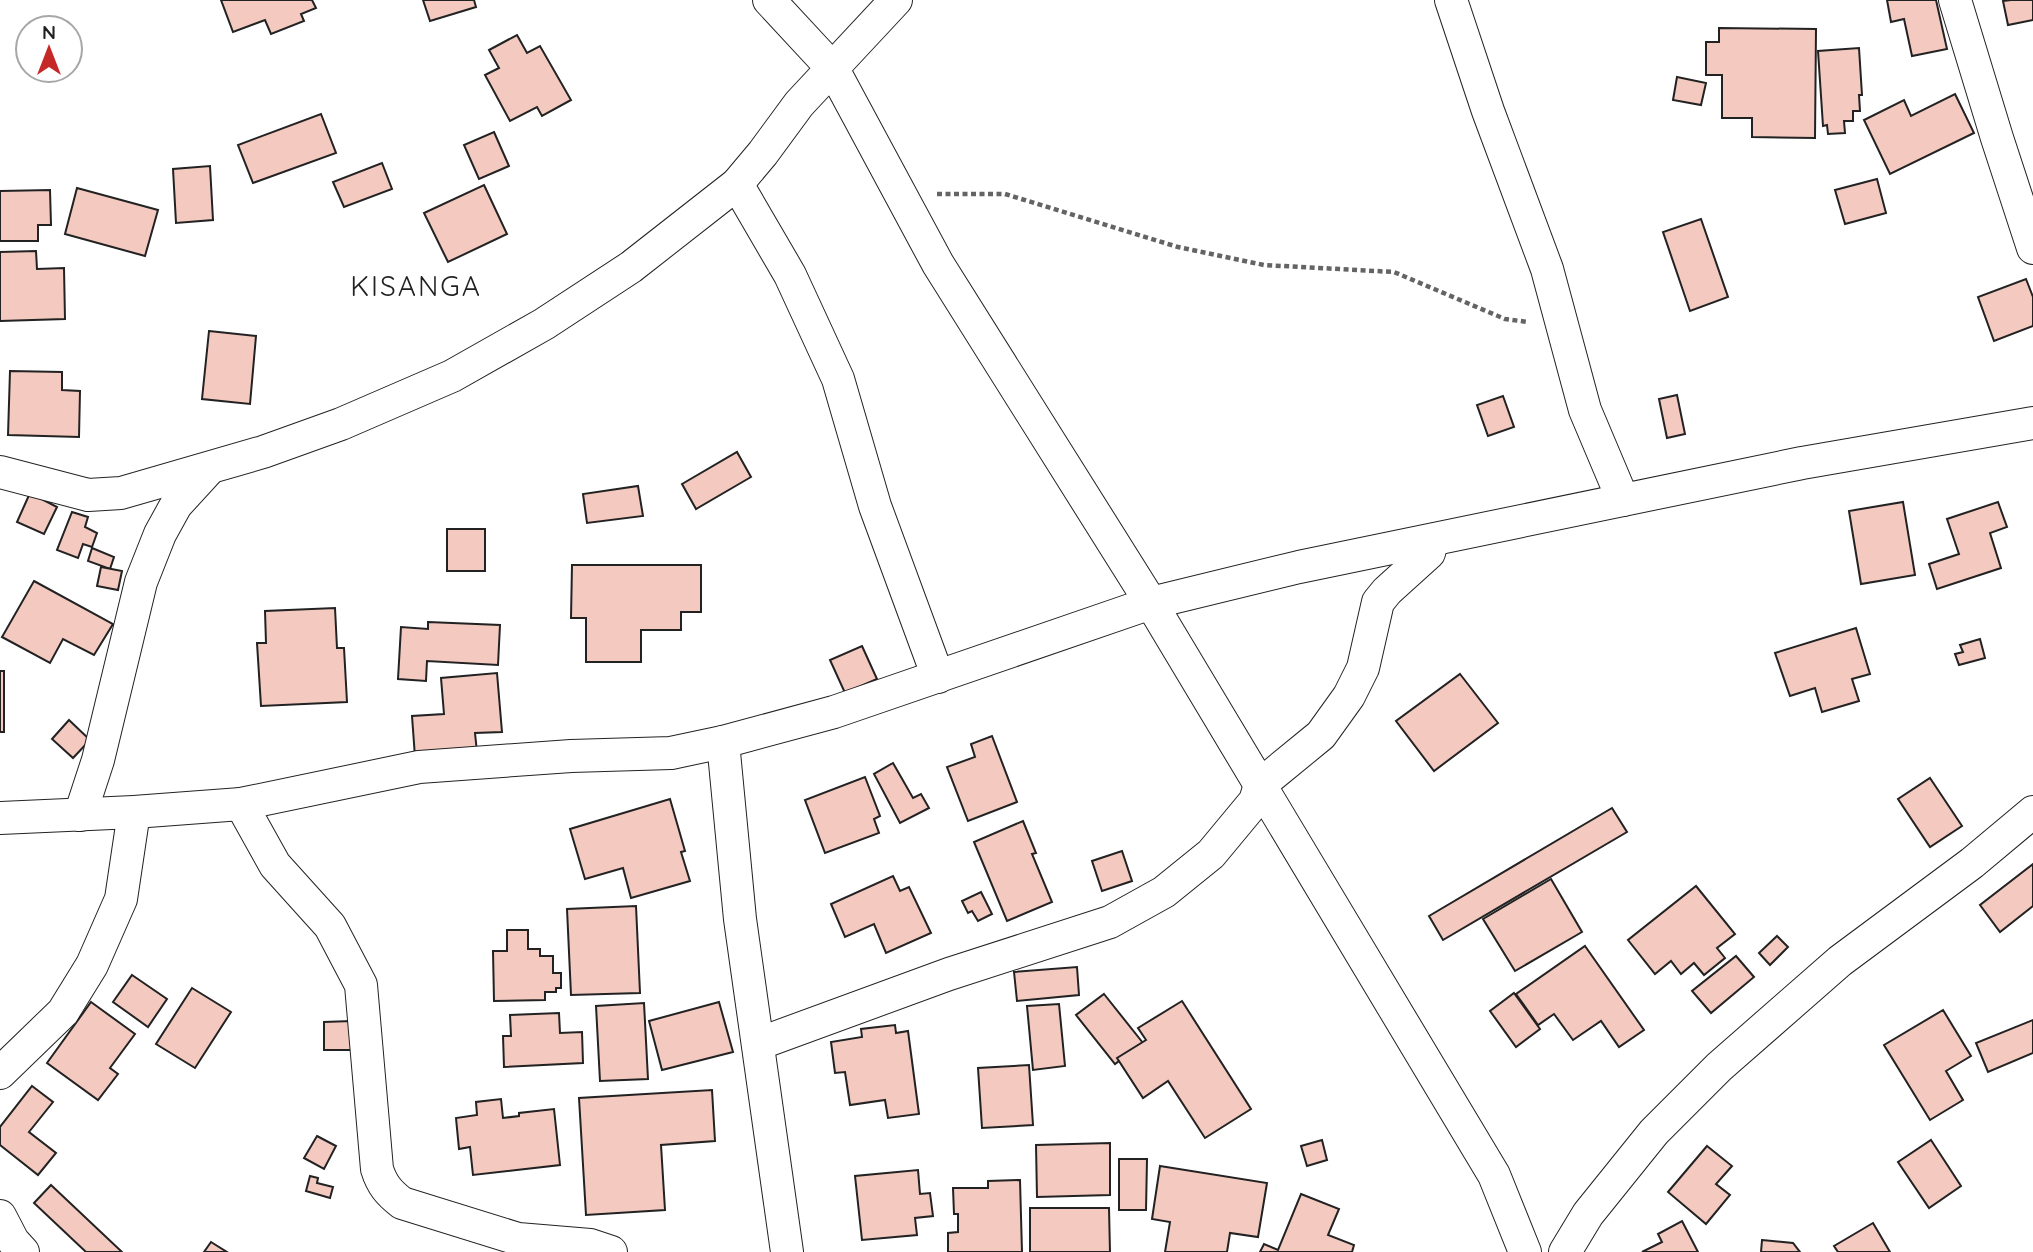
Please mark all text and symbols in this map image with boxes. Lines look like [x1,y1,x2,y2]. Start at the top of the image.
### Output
north arrow [14,14,84,84]
text: N [42,20,56,44]
district label: KISANGA [350,268,482,303]

